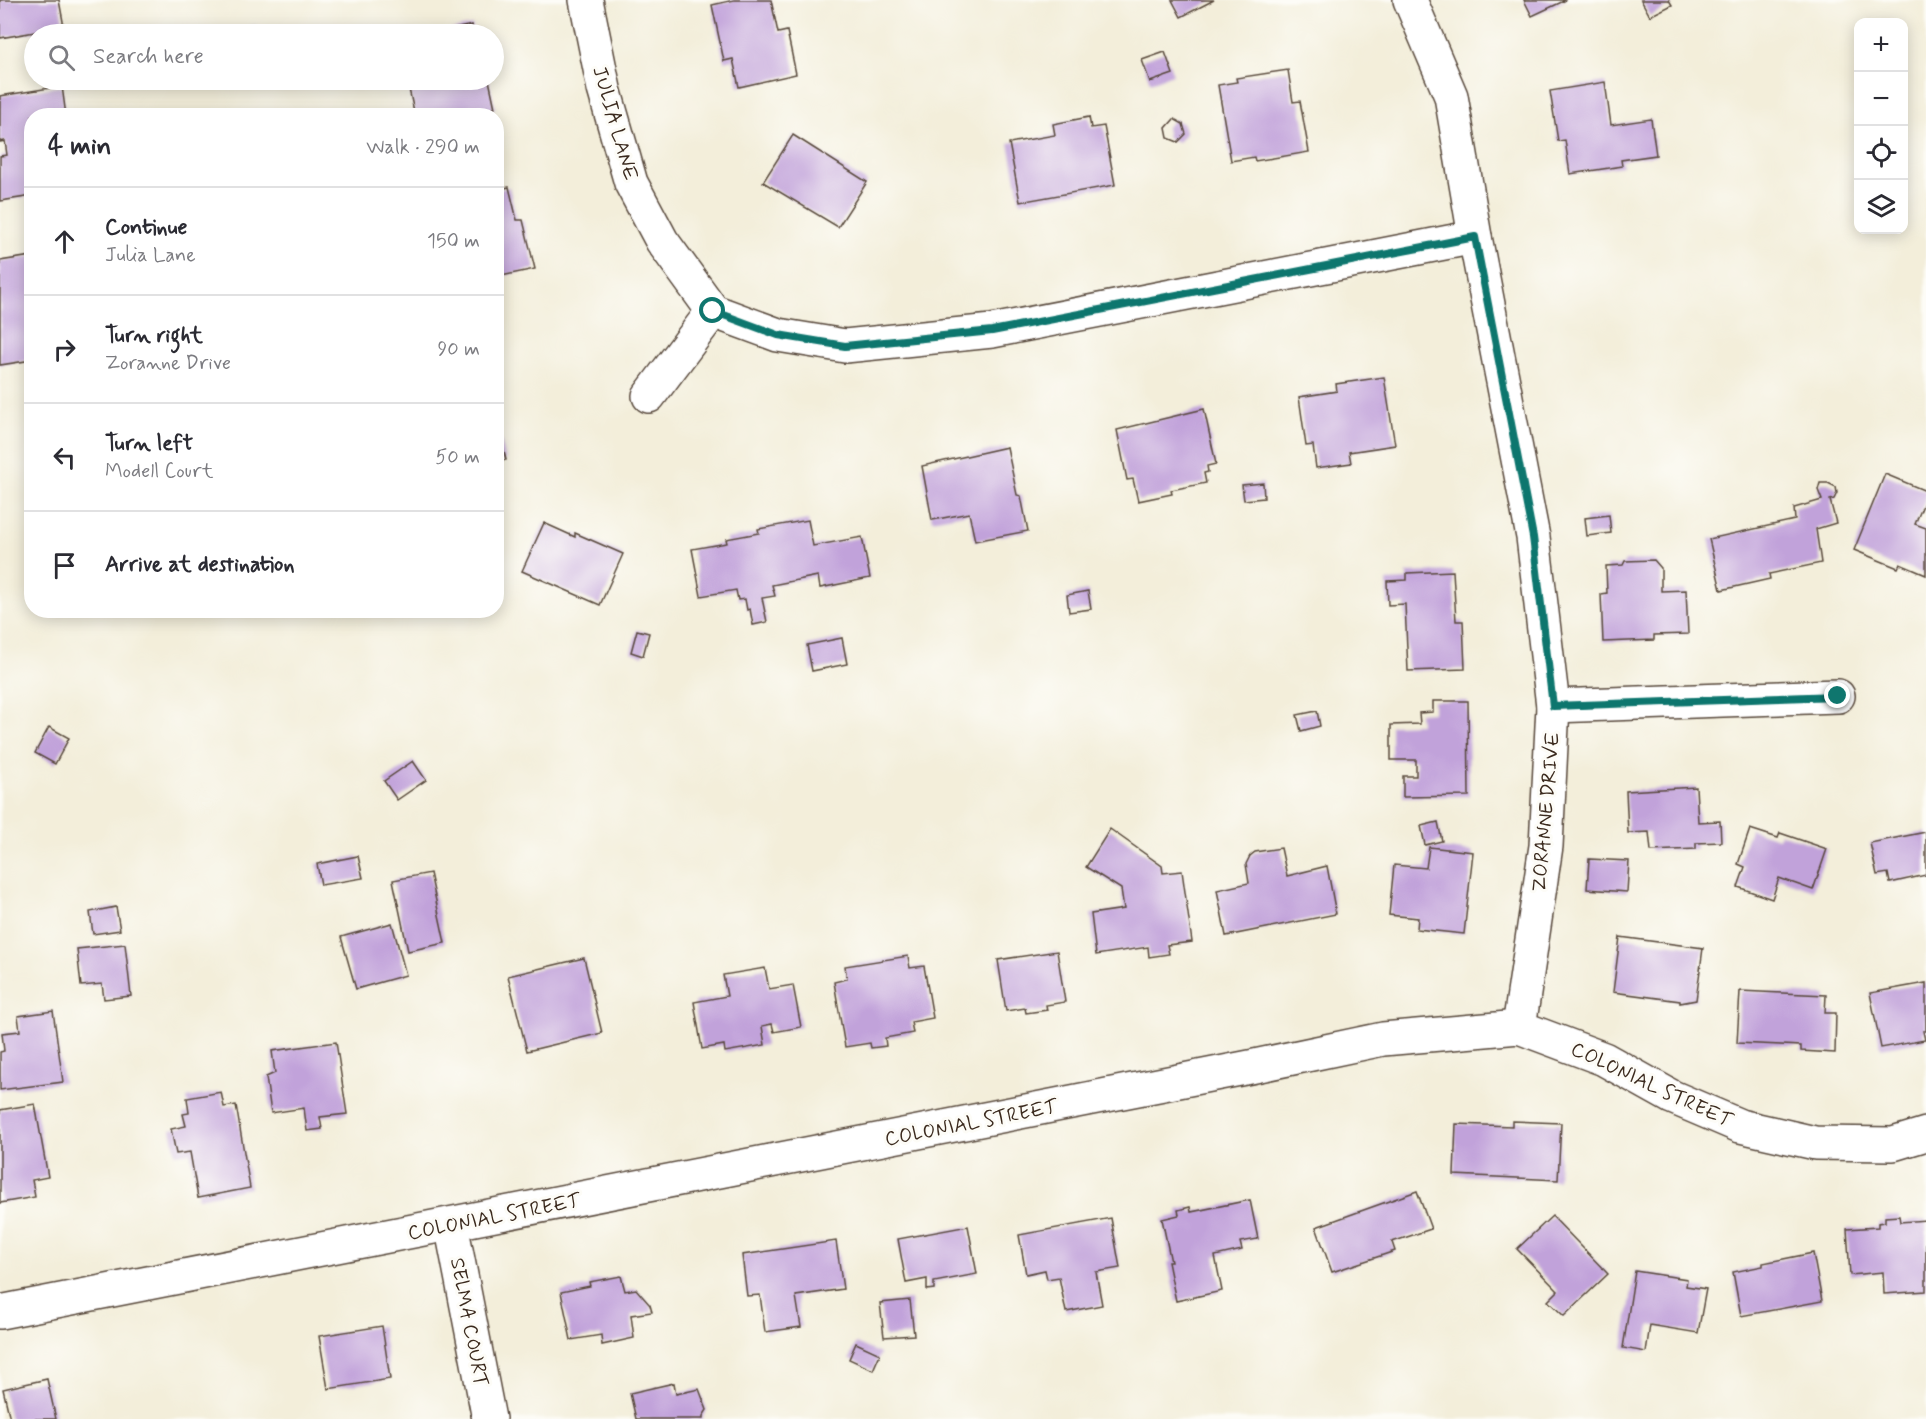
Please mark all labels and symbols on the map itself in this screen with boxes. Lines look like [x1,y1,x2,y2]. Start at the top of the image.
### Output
street label: JULIA LANE [585,63,644,184]
route start [699,297,725,323]
route end [1824,682,1850,708]
street label: ZORANNE DRIVE [1526,731,1567,893]
street label: COLONIAL STREET [1566,1036,1738,1135]
street label: COLONIAL STREET [883,1093,1061,1153]
street label: COLONIAL STREET [406,1187,584,1247]
street label: SELMA COURT [443,1256,494,1389]

